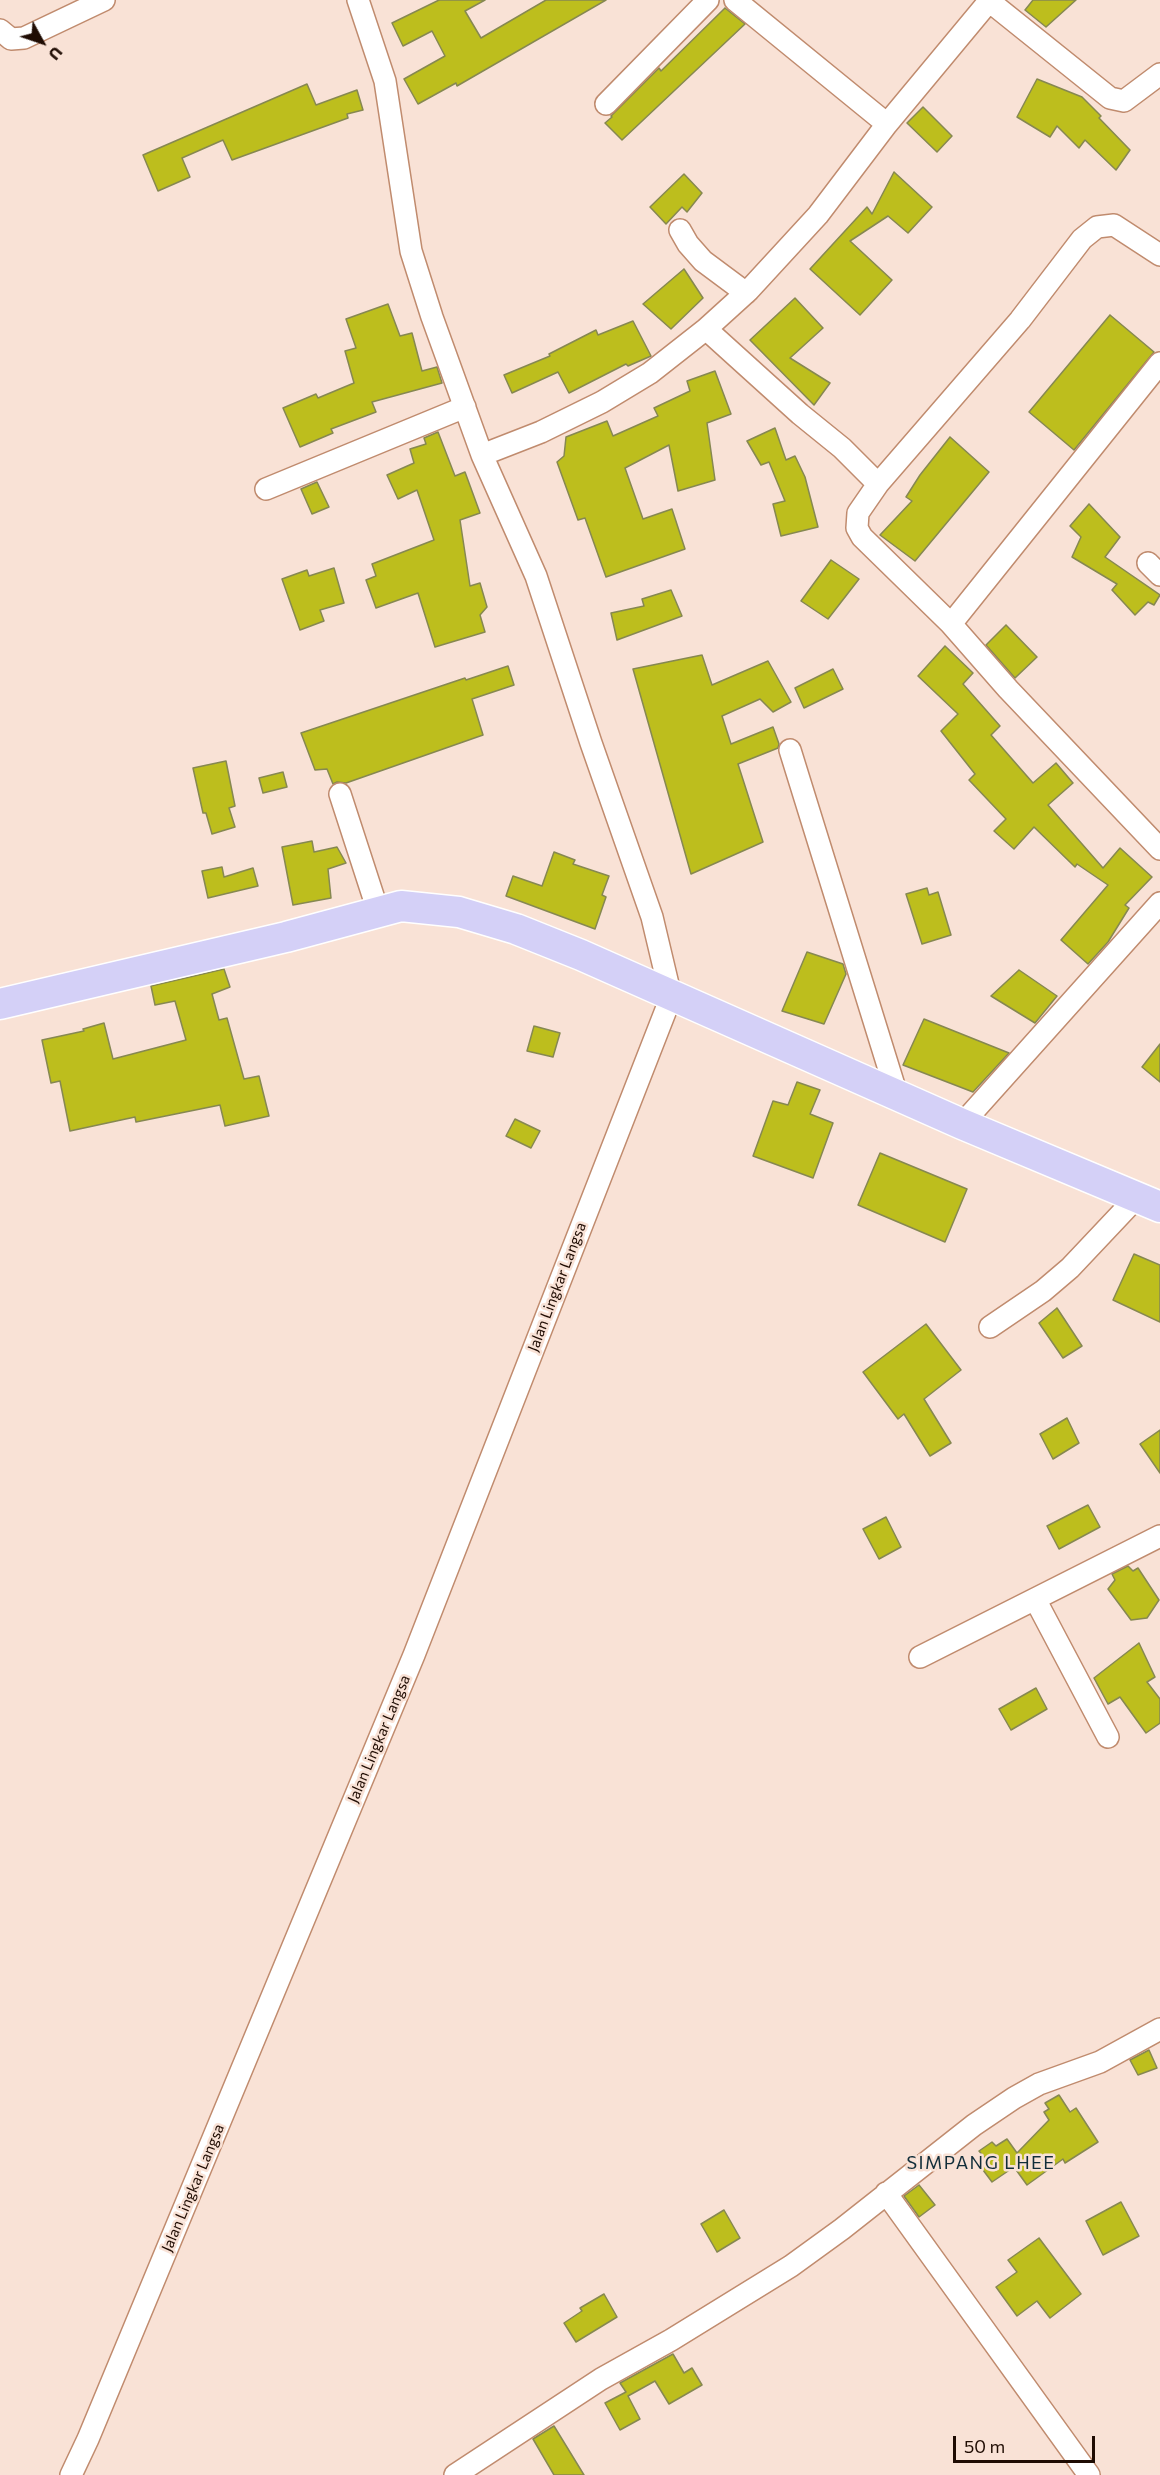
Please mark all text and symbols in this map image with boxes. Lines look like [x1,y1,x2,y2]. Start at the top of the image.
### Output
north arrow [12,12,72,72]
text: U [45,43,67,64]
street label: Jalan Lingkar Langsa [524,1220,590,1354]
street label: Jalan Lingkar Langsa [344,1672,414,1806]
street label: Jalan Lingkar Langsa [158,2121,228,2255]
district label: SIMPANG LHEE [907,2152,1055,2174]
scale bar [956,2424,1098,2462]
text: 50 m [964,2435,1005,2457]

